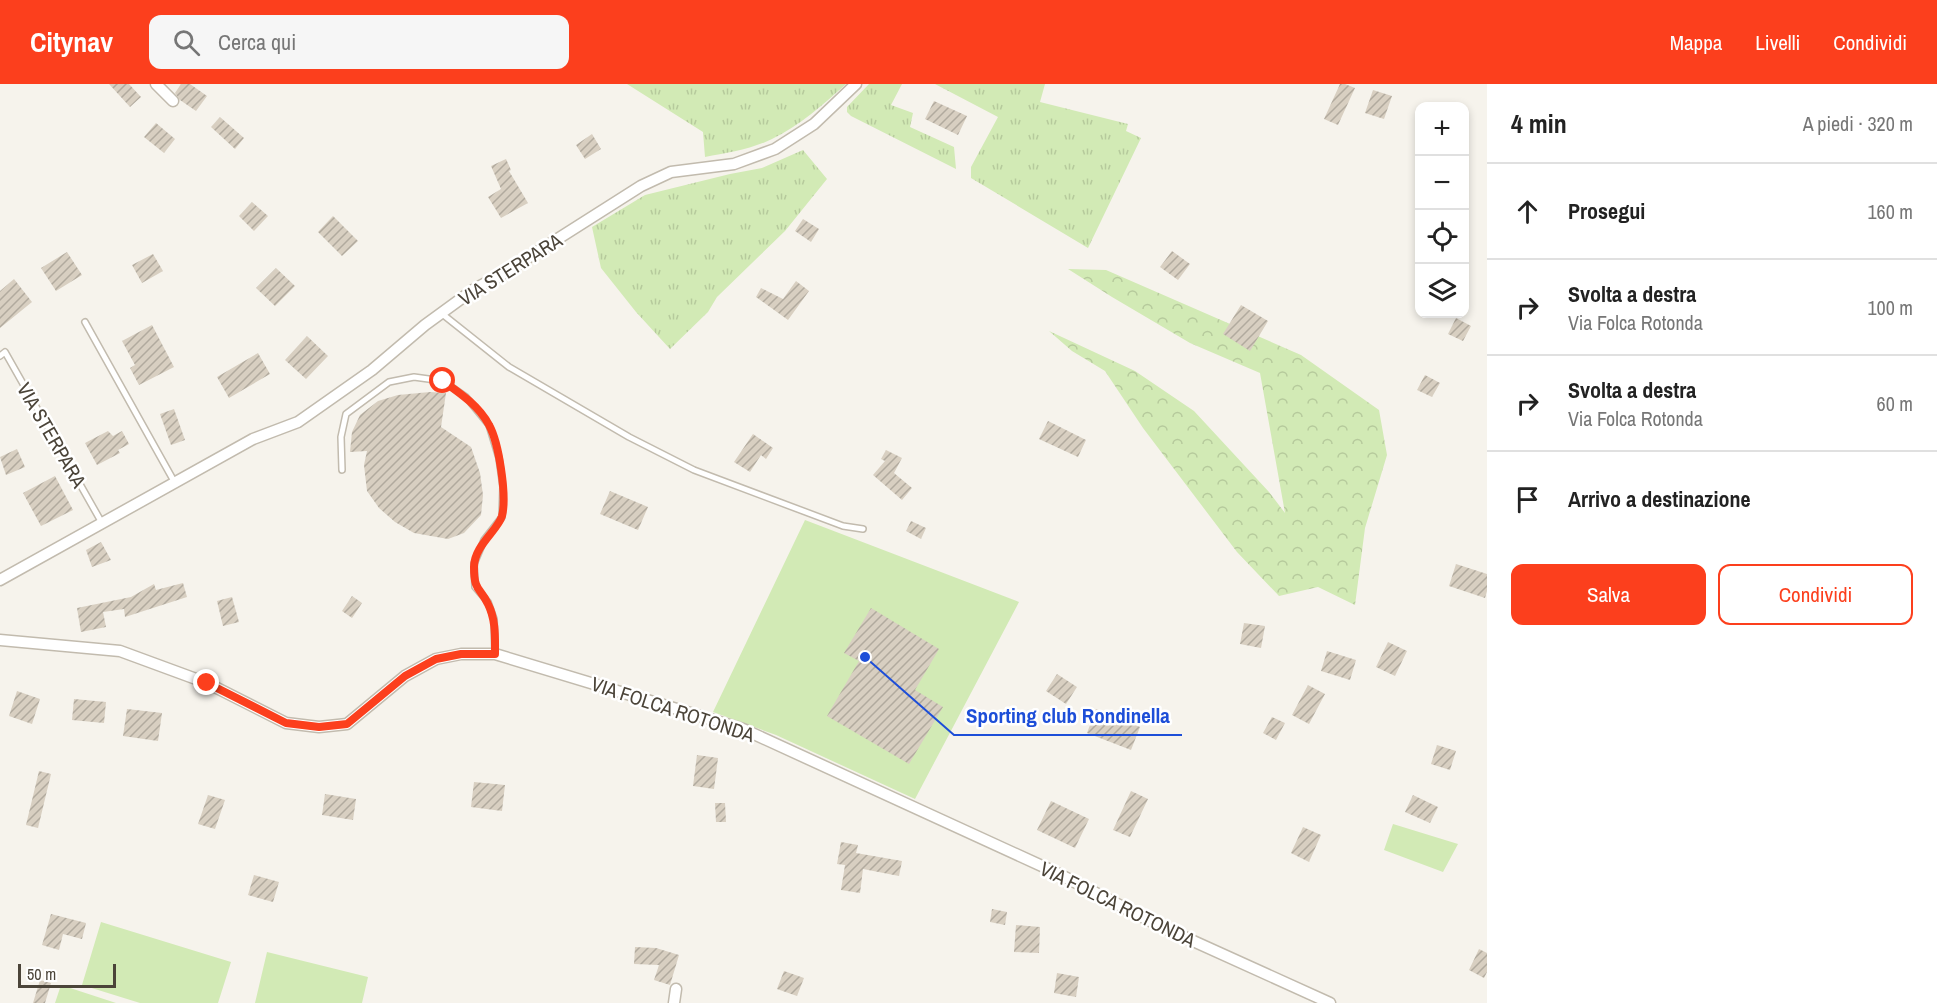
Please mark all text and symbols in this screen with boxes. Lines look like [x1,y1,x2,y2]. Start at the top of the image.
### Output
search box [149,15,569,69]
text: Citynav [30,23,113,61]
icon: search [170,26,203,59]
text: Cerca qui [218,27,296,57]
text: Mappa [1670,28,1722,57]
text: Livelli [1755,28,1800,57]
text: Condividi [1833,28,1907,57]
map controls [1415,102,1469,318]
button: + [1415,102,1469,156]
text: 4 min [1511,106,1567,141]
text: A piedi · 320 m [1803,110,1913,137]
button: − [1415,156,1469,210]
icon: ahead [1511,195,1544,228]
text: Prosegui [1568,196,1645,226]
text: 160 m [1867,198,1913,225]
button: locate [1415,210,1469,264]
street label: VIA STERPARA [453,226,567,312]
button: layers [1415,264,1469,318]
text: Svolta a destra [1568,279,1696,309]
icon: right [1511,291,1544,324]
text: 100 m [1867,294,1913,321]
text: Via Folca Rotonda [1568,309,1703,336]
route start [429,367,455,393]
text: Svolta a destra [1568,375,1696,405]
street label: VIA STERPARA [11,377,93,493]
icon: right [1511,387,1544,420]
text: 60 m [1877,390,1913,417]
text: Via Folca Rotonda [1568,405,1703,432]
icon: arrive [1511,483,1544,516]
text: Arrivo a destinazione [1568,484,1750,514]
button: Salva [1511,564,1706,625]
button: Condividi [1718,564,1913,625]
route end [193,669,219,695]
street label: VIA FOLCA ROTONDA [588,670,758,748]
callout: Sporting club Rondinella [954,696,1182,735]
text: Sporting club Rondinella [966,701,1170,730]
street label: VIA FOLCA ROTONDA [1036,855,1200,953]
scale bar [18,961,116,988]
text: 50 m [27,963,56,985]

